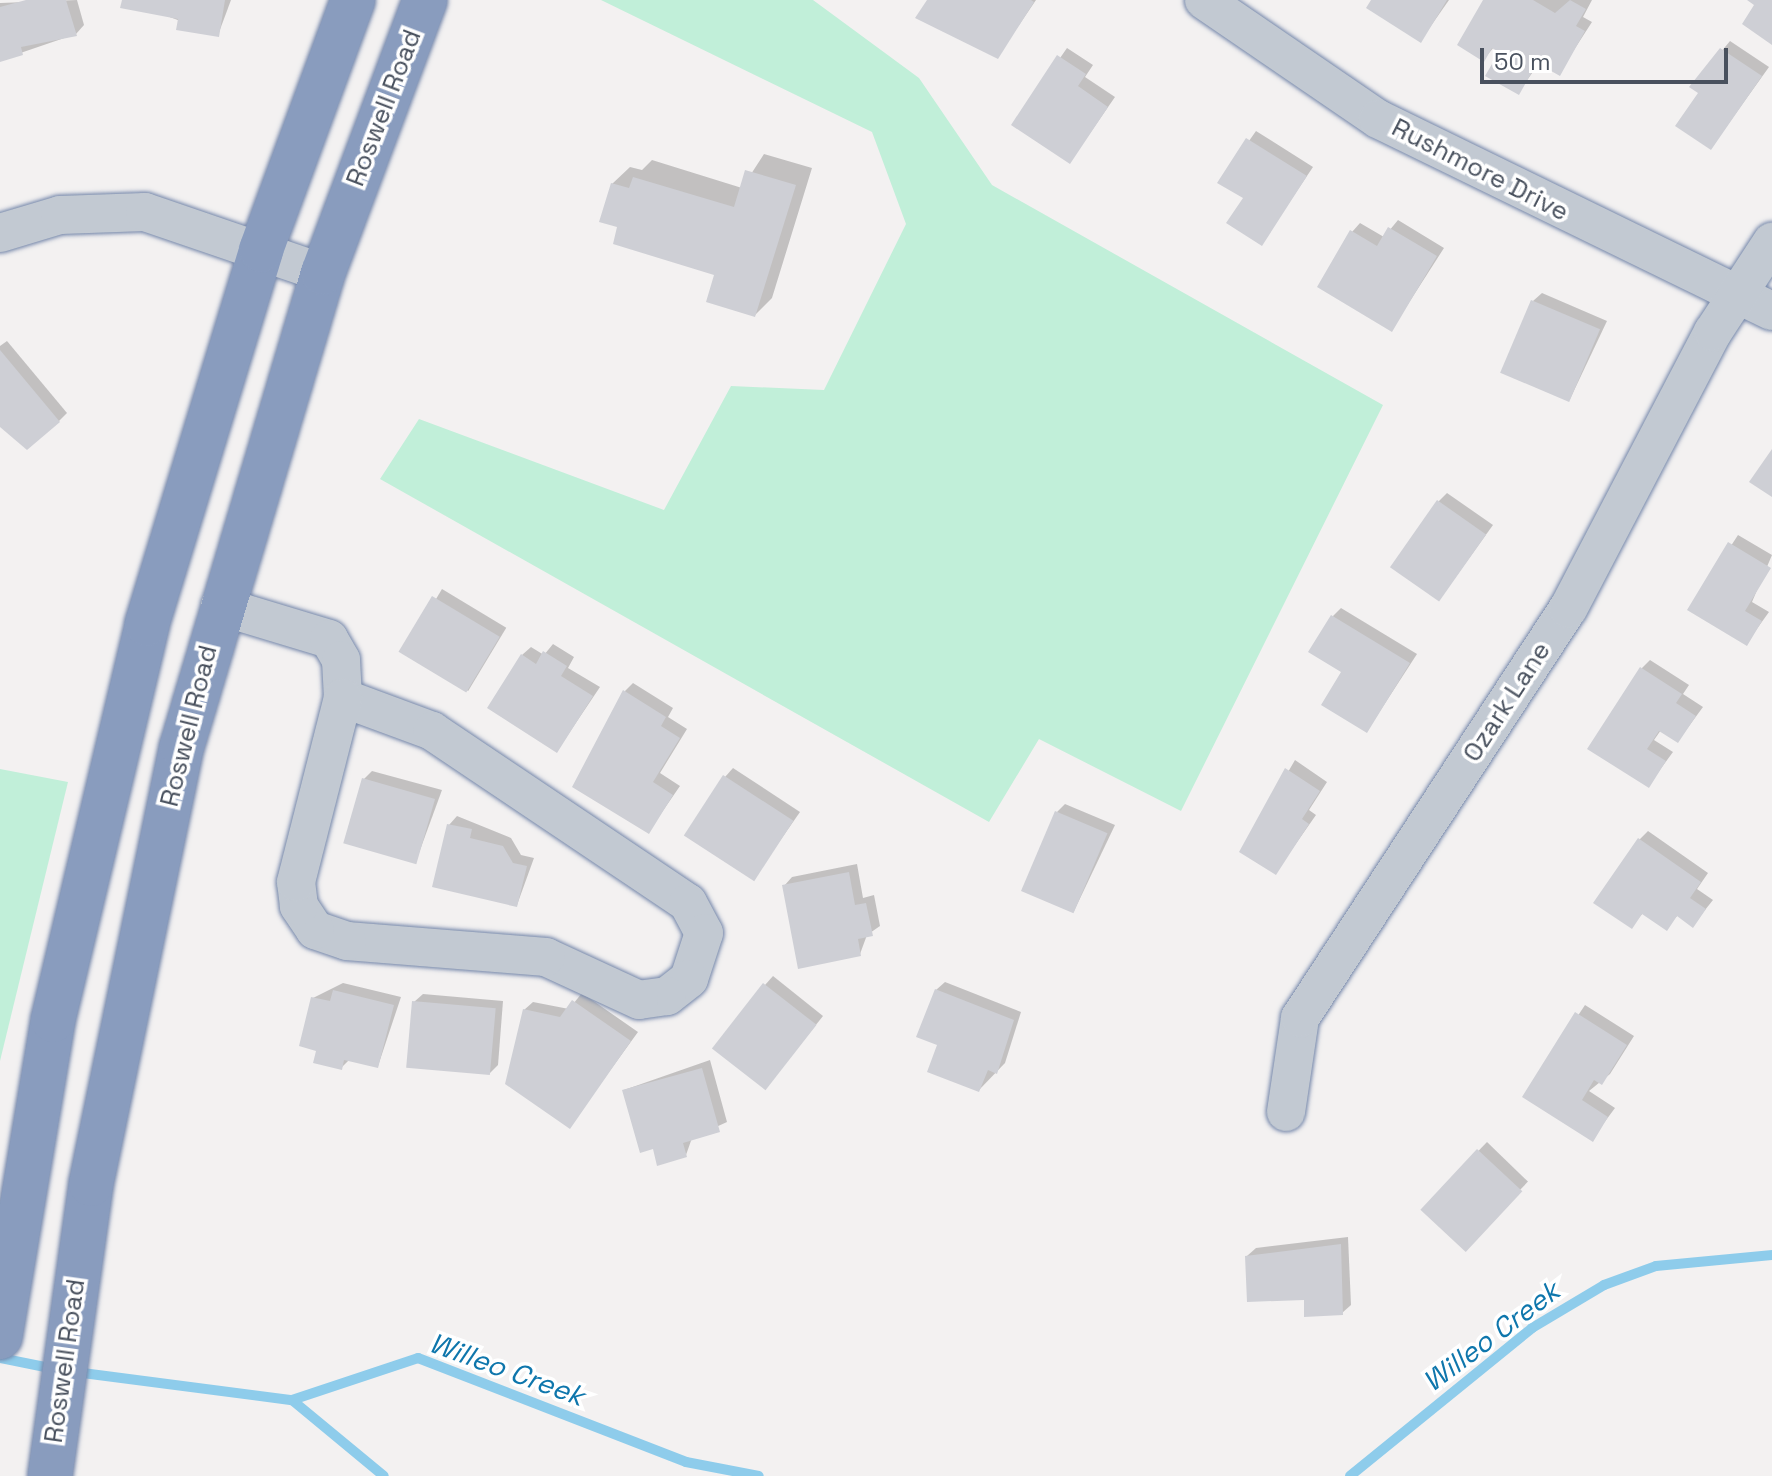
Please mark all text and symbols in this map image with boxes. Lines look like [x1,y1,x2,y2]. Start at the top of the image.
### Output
street label: Roswell Road [340,25,428,191]
scale bar [1484,32,1732,82]
text: 50 m [1494,46,1551,77]
street label: Rushmore Drive [1386,112,1574,228]
street label: Ozark Lane [1457,636,1557,768]
street label: Roswell Road [154,642,224,810]
water label: Willeo Creek [1416,1274,1566,1398]
street label: Roswell Road [38,1277,92,1445]
water label: Willeo Creek [425,1325,589,1413]

